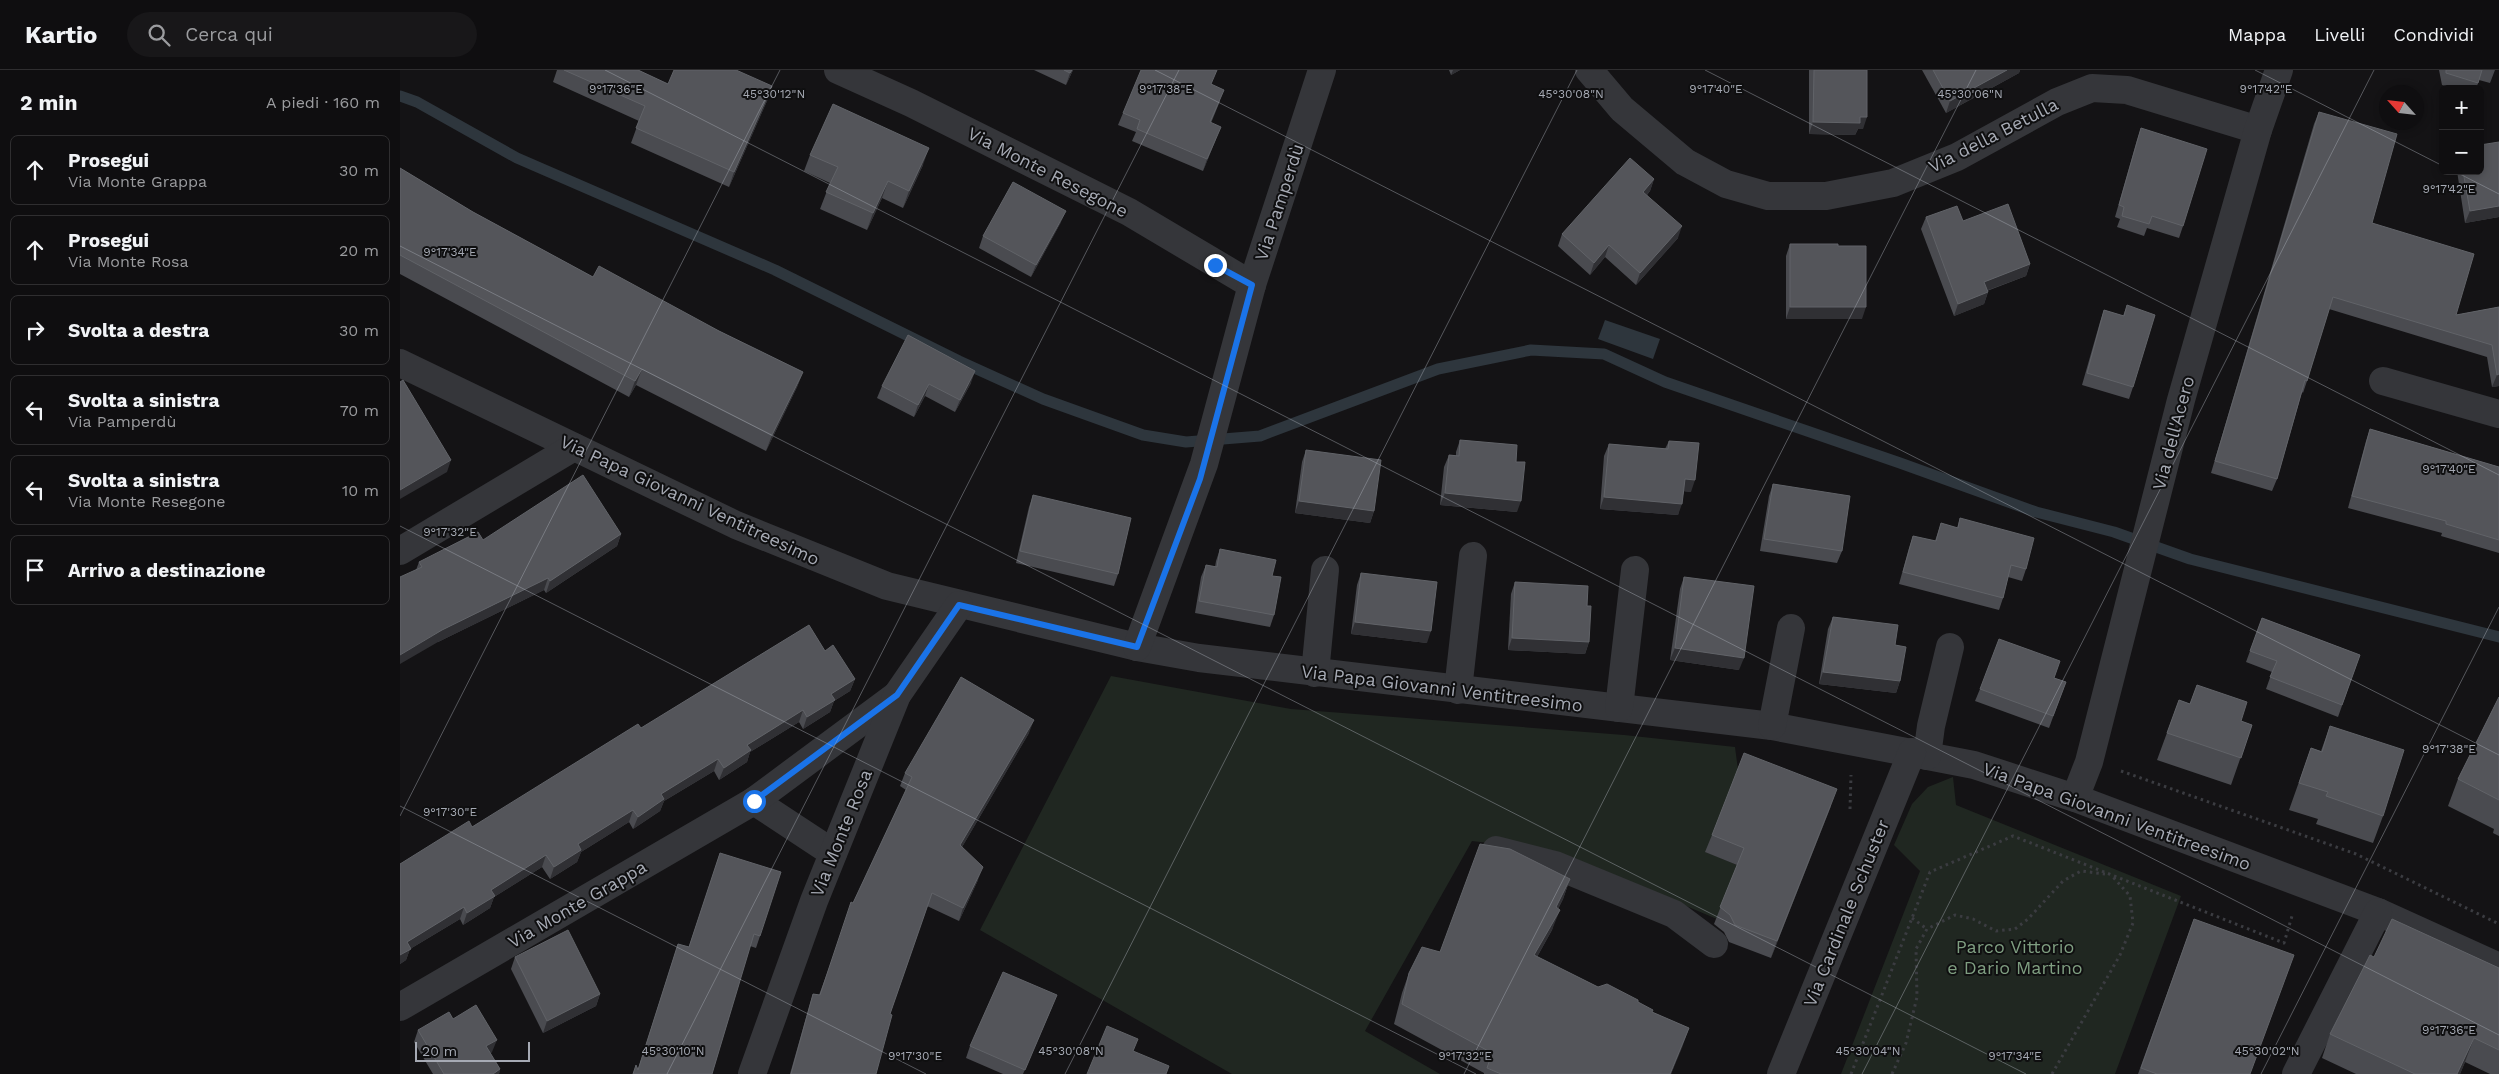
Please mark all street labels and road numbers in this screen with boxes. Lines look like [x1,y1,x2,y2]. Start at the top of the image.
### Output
street label: Via della Betulla [1925,93,2061,177]
street label: Via Monte Resegone [964,122,1132,222]
street label: Via Pamperdù [1250,141,1308,263]
street label: Via dell'Acero [2148,374,2198,492]
street label: Via Papa Giovanni Ventitreesimo [557,431,823,569]
street label: Via Papa Giovanni Ventitreesimo [1300,660,1584,716]
street label: Via Papa Giovanni Ventitreesimo [1980,758,2254,874]
street label: Via Monte Rosa [806,766,876,900]
street label: Via Cardinale Schuster [1799,816,1893,1010]
street label: Via Monte Grappa [504,856,650,952]

